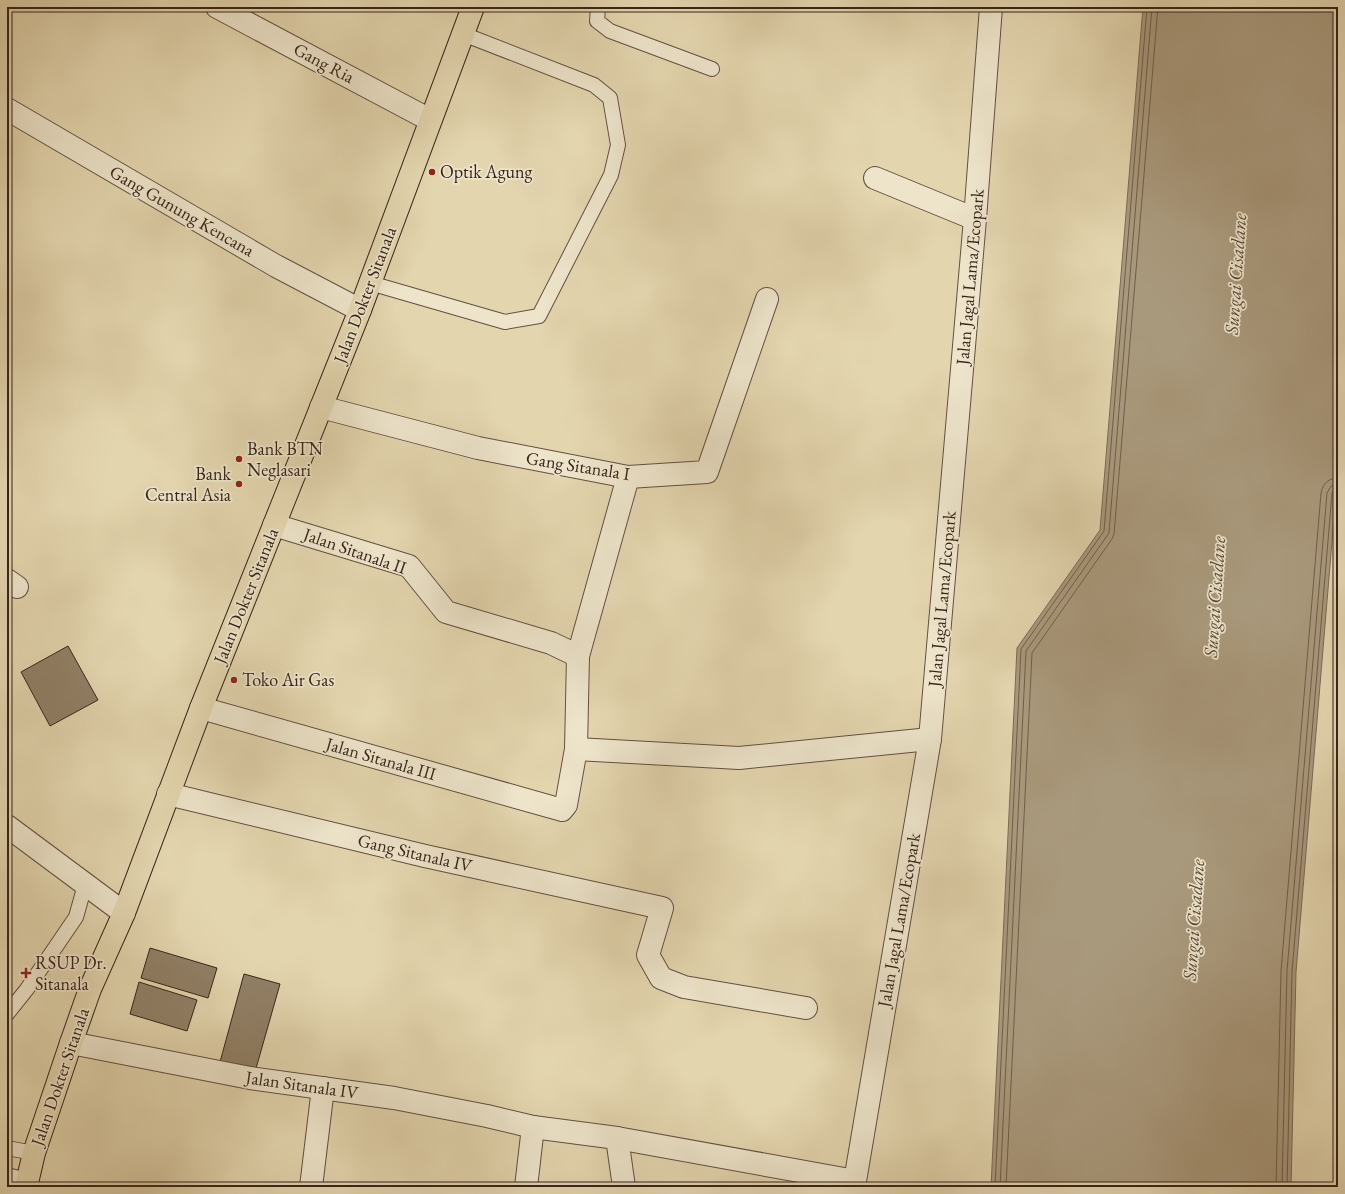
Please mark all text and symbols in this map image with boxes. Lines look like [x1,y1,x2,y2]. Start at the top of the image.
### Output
street label: Gang Ria [290,37,359,89]
street label: Gang Gunung Kencana [106,160,259,262]
place label: Optik Agung [440,160,532,183]
marker: Optik Agung [427,167,437,177]
street label: Jalan Jagal Lama/Ecopark [950,188,989,368]
water label: Sungai Cisadane [1219,212,1252,337]
street label: Jalan Dokter Sitanala [327,222,401,368]
place label: Bank BTN Neglasari [247,437,324,481]
street label: Gang Sitanala I [525,446,632,485]
marker: Bank BTN Neglasari [234,454,244,464]
place label: Bank Central Asia [145,462,232,506]
marker: Bank Central Asia [234,479,244,489]
street label: Jalan Jagal Lama/Ecopark [922,510,961,690]
street label: Jalan Sitanala II [299,521,410,579]
street label: Jalan Dokter Sitanala [207,524,284,669]
water label: Sungai Cisadane [1198,535,1231,660]
place label: Toko Air Gas [242,668,335,691]
marker: Toko Air Gas [229,675,239,685]
street label: Jalan Sitanala III [321,731,439,785]
street label: Gang Sitanala IV [356,828,476,877]
street label: Jalan Jagal Lama/Ecopark [872,831,925,1011]
water label: Sungai Cisadane [1177,858,1210,983]
place label: RSUP Dr. Sitanala [35,951,107,995]
marker: RSUP Dr. Sitanala [20,967,32,979]
street label: Jalan Dokter Sitanala [24,1004,94,1151]
street label: Jalan Sitanala IV [242,1065,361,1104]

